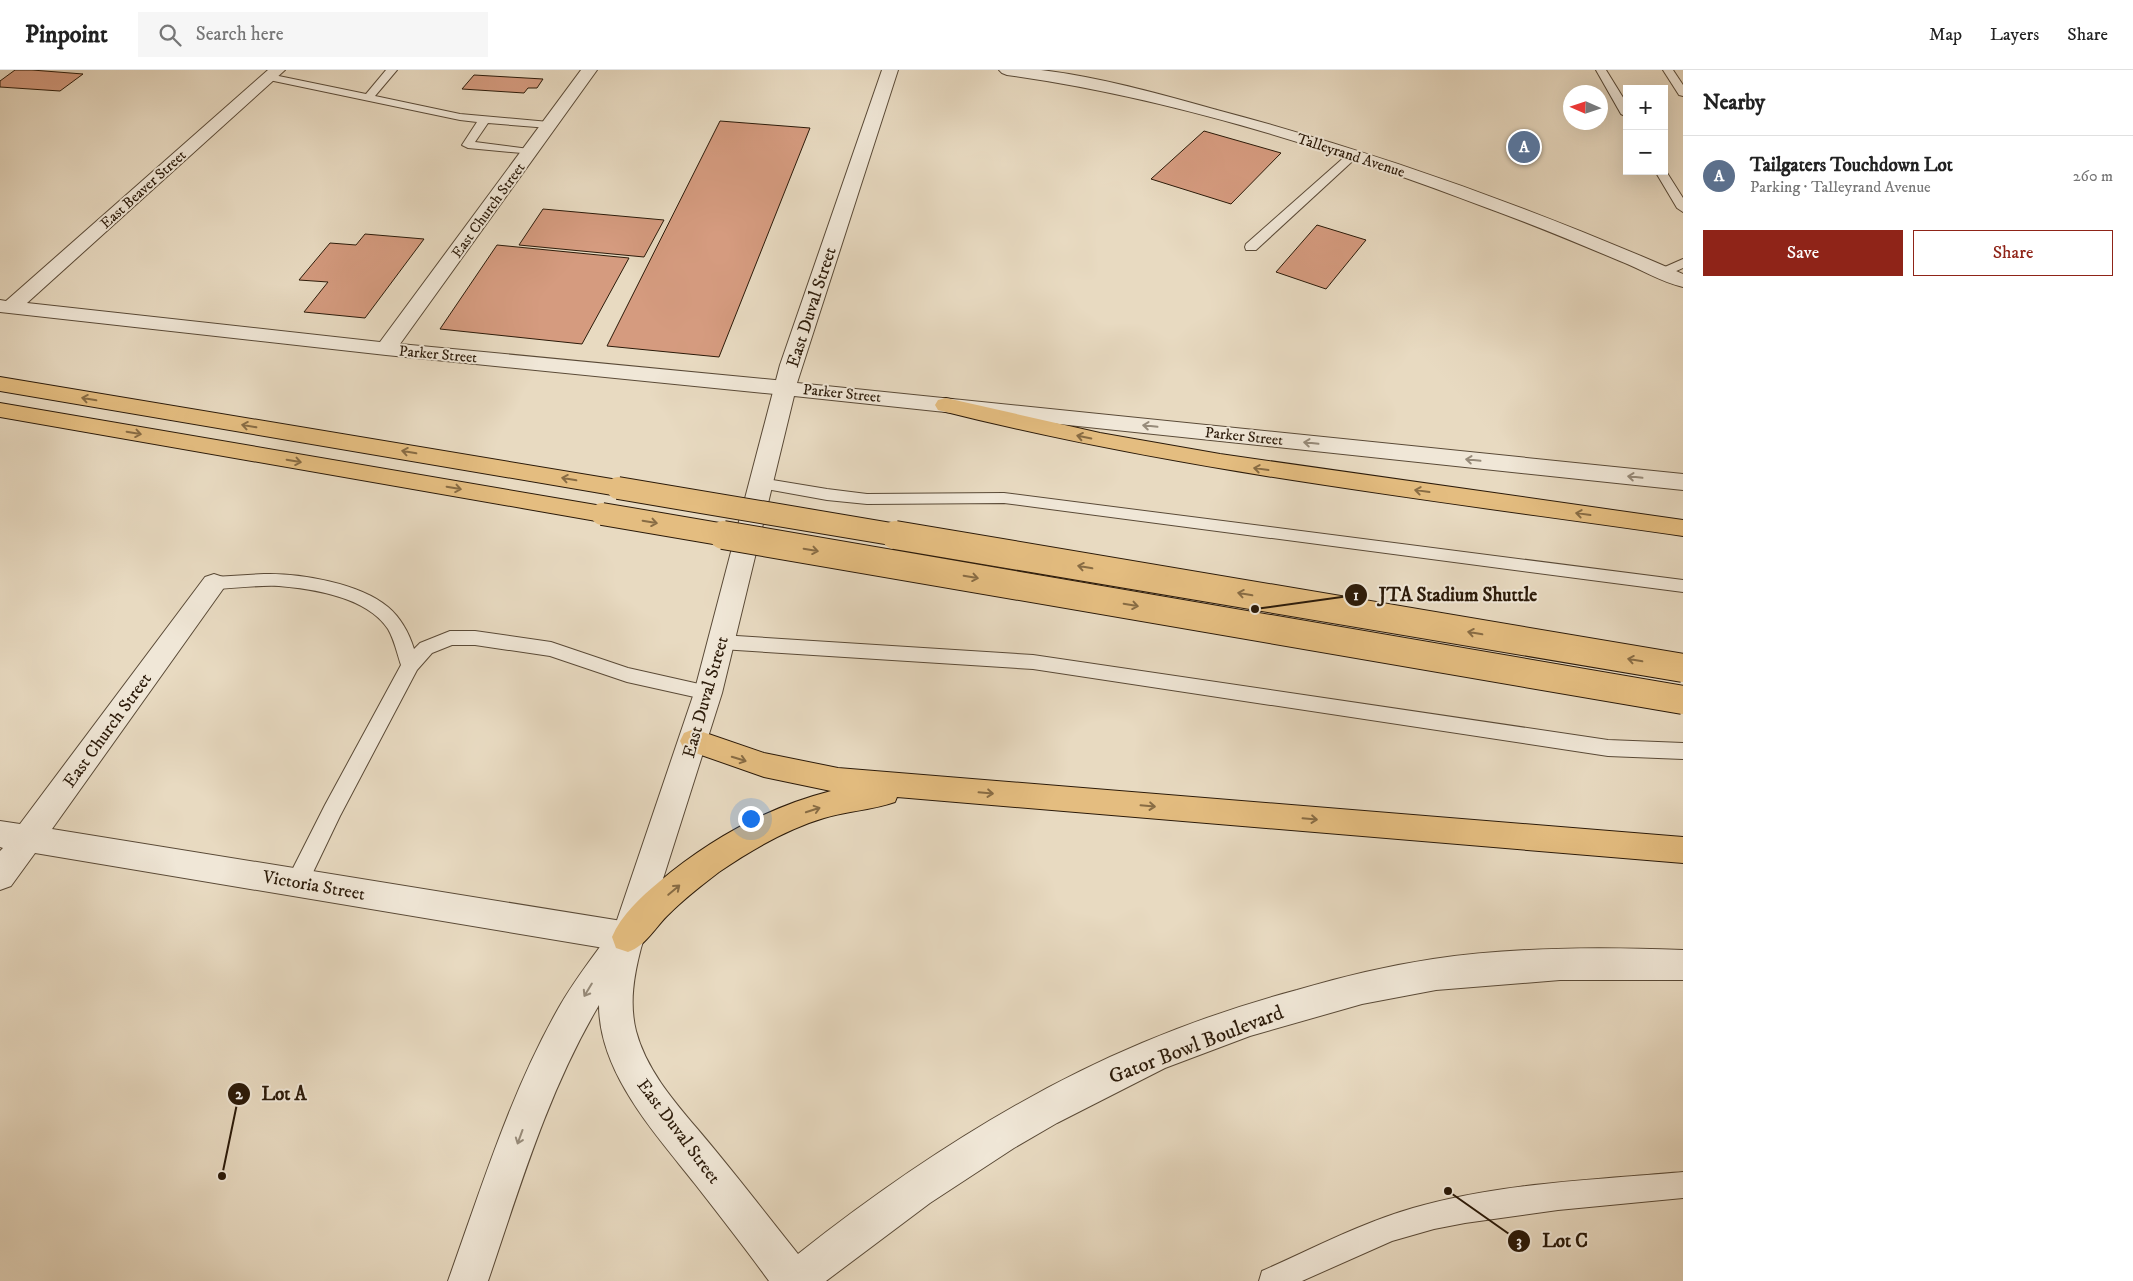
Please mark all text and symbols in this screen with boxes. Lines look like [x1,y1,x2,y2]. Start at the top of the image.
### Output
search box [138,12,488,57]
text: Pinpoint [25,20,108,50]
icon: search [156,21,184,49]
text: Search here [196,23,284,46]
text: Map [1929,24,1962,46]
text: Layers [1990,24,2039,46]
text: Share [2067,24,2108,46]
north arrow [1563,85,1608,130]
map controls [1623,85,1668,175]
button: + [1623,85,1668,130]
text: Nearby [1703,90,1765,116]
pin: A [1508,128,1540,166]
street label: Talleyrand Avenue [1294,129,1407,182]
button: − [1623,130,1668,175]
street label: East Beaver Street [96,146,190,233]
text: Tailgaters Touchdown Lot [1750,154,1953,177]
street label: East Church Street [447,159,530,262]
text: A [1714,166,1724,186]
text: 260 m [2073,166,2113,186]
text: Parking · Talleyrand Avenue [1750,177,1931,197]
button: Save [1703,230,1903,276]
button: Share [1913,230,2113,276]
street label: East Duval Street [782,244,842,370]
street label: Parker Street [398,342,478,367]
street label: Parker Street [802,380,882,407]
one-way arrow [81,393,97,403]
one-way arrow [241,420,257,430]
one-way arrow [1142,421,1158,431]
street label: Parker Street [1204,423,1284,450]
one-way arrow [126,428,142,438]
one-way arrow [1076,431,1092,441]
one-way arrow [1304,438,1320,448]
one-way arrow [402,447,418,457]
one-way arrow [1465,455,1481,465]
one-way arrow [286,456,302,466]
one-way arrow [1253,463,1269,473]
one-way arrow [1627,472,1643,482]
one-way arrow [562,474,578,484]
one-way arrow [446,484,462,494]
one-way arrow [1414,486,1430,496]
one-way arrow [1575,508,1591,518]
one-way arrow [642,518,658,528]
one-way arrow [802,545,818,555]
one-way arrow [1078,561,1094,571]
one-way arrow [962,573,978,583]
callout: JTA Stadium Shuttle [1344,578,1547,612]
text: JTA Stadium Shuttle [1377,584,1537,607]
text: 1 [1353,586,1359,605]
one-way arrow [1238,589,1254,599]
one-way arrow [1123,600,1139,610]
one-way arrow [1467,627,1483,637]
street label: East Duval Street [678,634,734,761]
one-way arrow [1627,655,1643,665]
street label: East Church Street [59,669,157,792]
one-way arrow [730,754,746,764]
one-way arrow [978,788,994,797]
one-way arrow [1139,801,1155,811]
one-way arrow [805,804,821,814]
your location [738,806,764,832]
one-way arrow [1301,815,1317,824]
street label: Victoria Street [260,866,367,906]
one-way arrow [667,885,680,896]
one-way arrow [582,983,592,997]
street label: Gator Bowl Boulevard [1105,999,1288,1090]
street label: East Duval Street [632,1075,725,1189]
callout: Lot A [226,1077,316,1111]
text: Lot A [261,1083,307,1106]
text: 2 [235,1085,243,1104]
one-way arrow [515,1129,524,1145]
callout: Lot C [1507,1224,1597,1258]
text: Lot C [1542,1230,1588,1253]
text: 3 [1516,1232,1522,1251]

